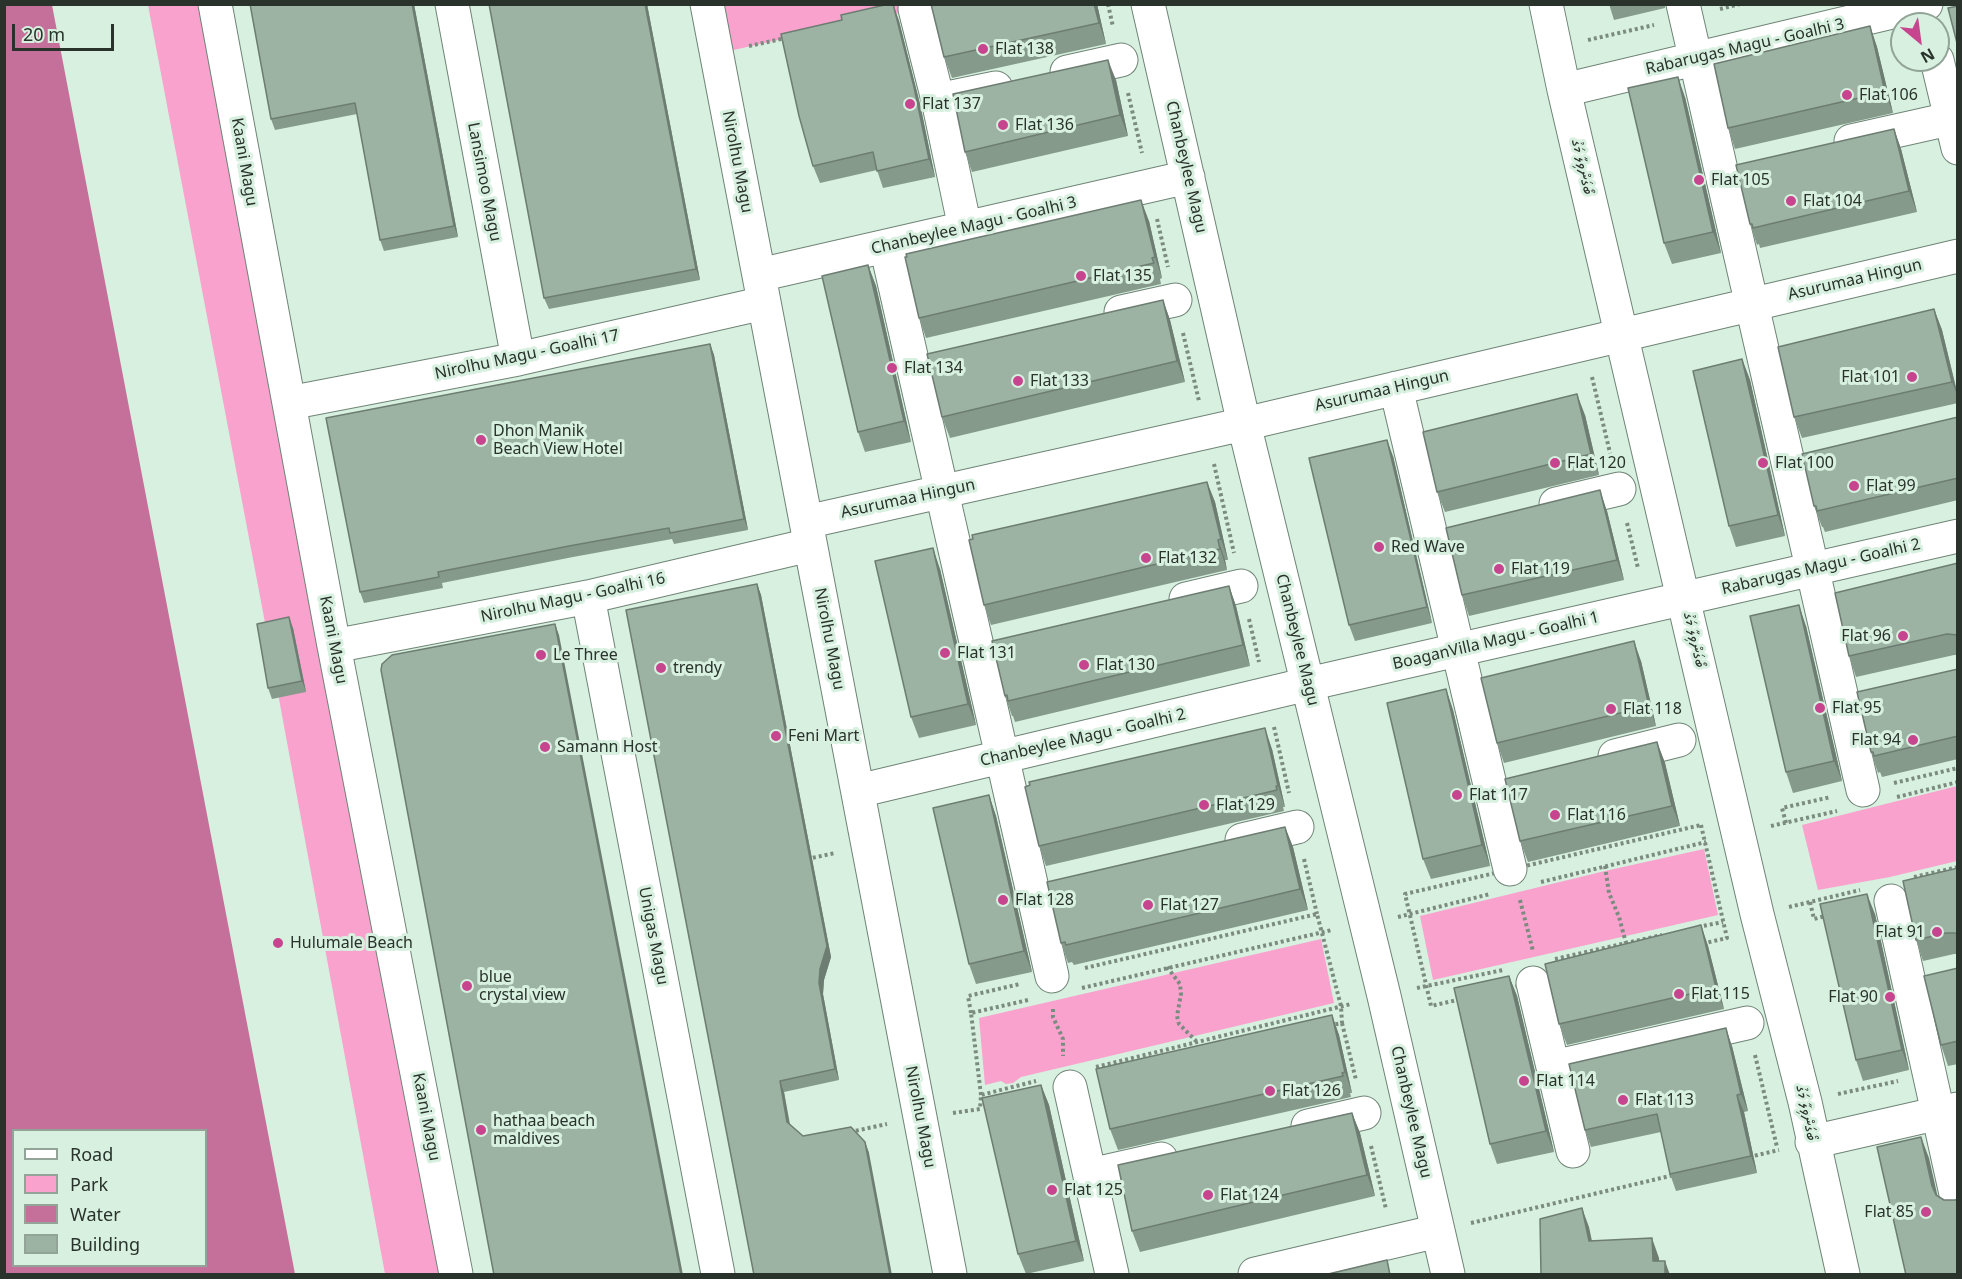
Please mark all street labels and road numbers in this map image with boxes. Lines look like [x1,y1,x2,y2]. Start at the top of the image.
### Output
street label: Rabarugas Magu - Goalhi 3 [1644,15,1846,79]
street label: Chanbeylee Magu [1161,99,1211,235]
street label: Nirolhu Magu [718,109,756,215]
street label: Kaani Magu [227,116,261,208]
street label: Lansimoo Magu [463,121,505,243]
street label: ބޯގަންވިލާ މަގު [1566,138,1598,196]
street label: Chanbeylee Magu - Goalhi 3 [869,193,1079,259]
street label: Asurumaa Hingun [1786,255,1924,305]
street label: Nirolhu Magu - Goalhi 17 [433,326,621,384]
street label: Asurumaa Hingun [1313,366,1451,416]
street label: Asurumaa Hingun [839,475,977,523]
street label: Rabarugas Magu - Goalhi 2 [1720,535,1922,599]
street label: Nirolhu Magu - Goalhi 16 [479,569,667,627]
street label: Chanbeylee Magu [1271,572,1323,708]
street label: Nirolhu Magu [810,586,848,692]
street label: Kaani Magu [315,594,351,686]
street label: BoaganVilla Magu - Goalhi 1 [1391,608,1601,674]
street label: ބޯގަންވިލާ މަގު [1678,611,1710,669]
street label: Chanbeylee Magu - Goalhi 2 [978,705,1188,771]
street label: Unigas Magu [634,885,672,987]
street label: Chanbeylee Magu [1386,1044,1436,1180]
street label: Nirolhu Magu [901,1064,939,1170]
street label: Kaani Magu [408,1071,444,1163]
street label: ބޯގަންވިލާ މަގު [1791,1084,1821,1142]

